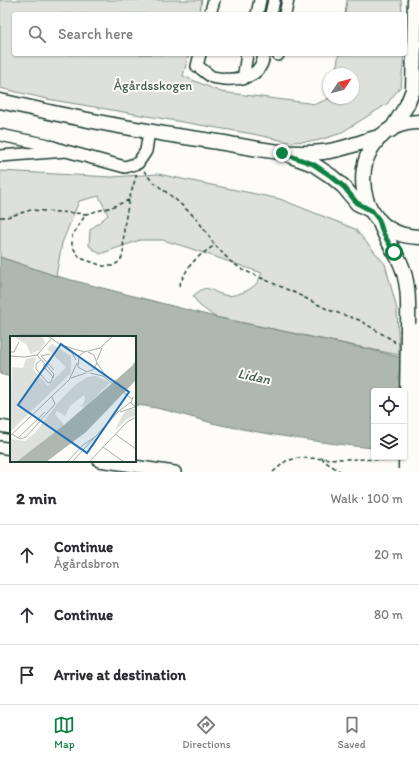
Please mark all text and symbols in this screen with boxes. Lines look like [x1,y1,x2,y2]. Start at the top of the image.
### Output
search box [12,12,407,56]
icon: search [26,23,48,45]
text: Search here [58,25,133,43]
north arrow [323,68,359,104]
park label: Ågårdsskogen [114,78,192,93]
route end [273,144,291,162]
route start [385,243,403,261]
inset map [10,336,136,462]
water label: Lidan [236,365,272,388]
map controls [371,388,407,460]
button: locate [371,388,407,424]
button: layers [371,424,407,460]
text: 2 min [16,488,56,508]
text: Walk · 100 m [330,491,403,506]
text: Continue [54,538,113,556]
icon: ahead [16,544,38,566]
text: 20 m [374,547,403,562]
text: Ågårdsbron [54,556,119,571]
icon: ahead [16,604,38,626]
text: Continue [54,606,113,624]
text: 80 m [374,607,403,622]
icon: arrive [16,664,38,686]
text: Arrive at destination [54,666,186,684]
tab: Map [53,714,75,751]
tab: Directions [182,714,231,751]
tab: Saved [337,714,366,751]

